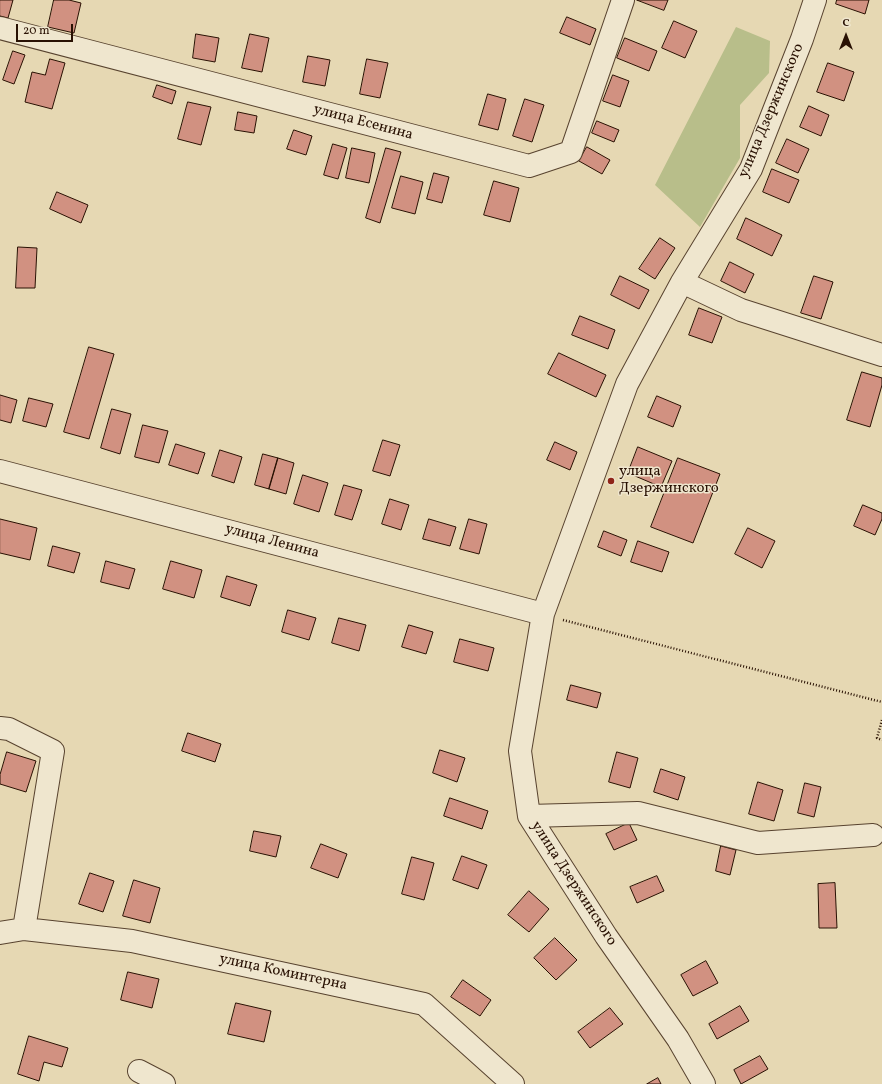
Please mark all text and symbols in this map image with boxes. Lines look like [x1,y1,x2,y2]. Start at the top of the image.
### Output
scale bar [18,16,75,42]
north arrow [826,16,866,56]
text: С [842,16,850,31]
text: 20 m [23,23,50,39]
street label: улица Дзержинского [735,41,809,181]
street label: улица Есенина [311,101,415,145]
place label: улица Дзержинского [619,463,719,498]
marker: улица Дзержинского [606,476,616,486]
street label: улица Ленина [223,521,321,563]
street label: улица Дзержинского [526,818,620,950]
street label: улица Коминтерна [217,951,349,995]

